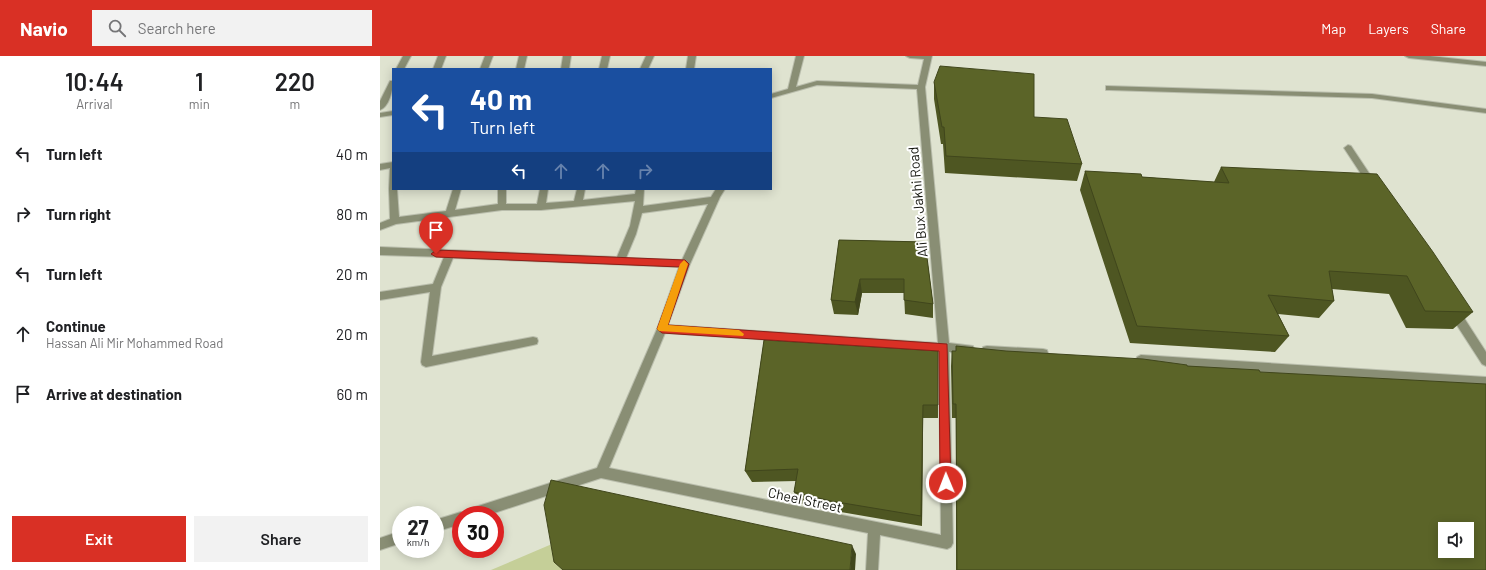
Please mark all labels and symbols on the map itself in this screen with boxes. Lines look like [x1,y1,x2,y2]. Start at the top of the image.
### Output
street label: Ali Bux Jakhi Road [904,146,931,258]
pin [419,213,453,254]
position arrow [925,462,967,504]
street label: Cheel Street [767,483,844,516]
speed limit sign: 30 [452,506,504,558]

